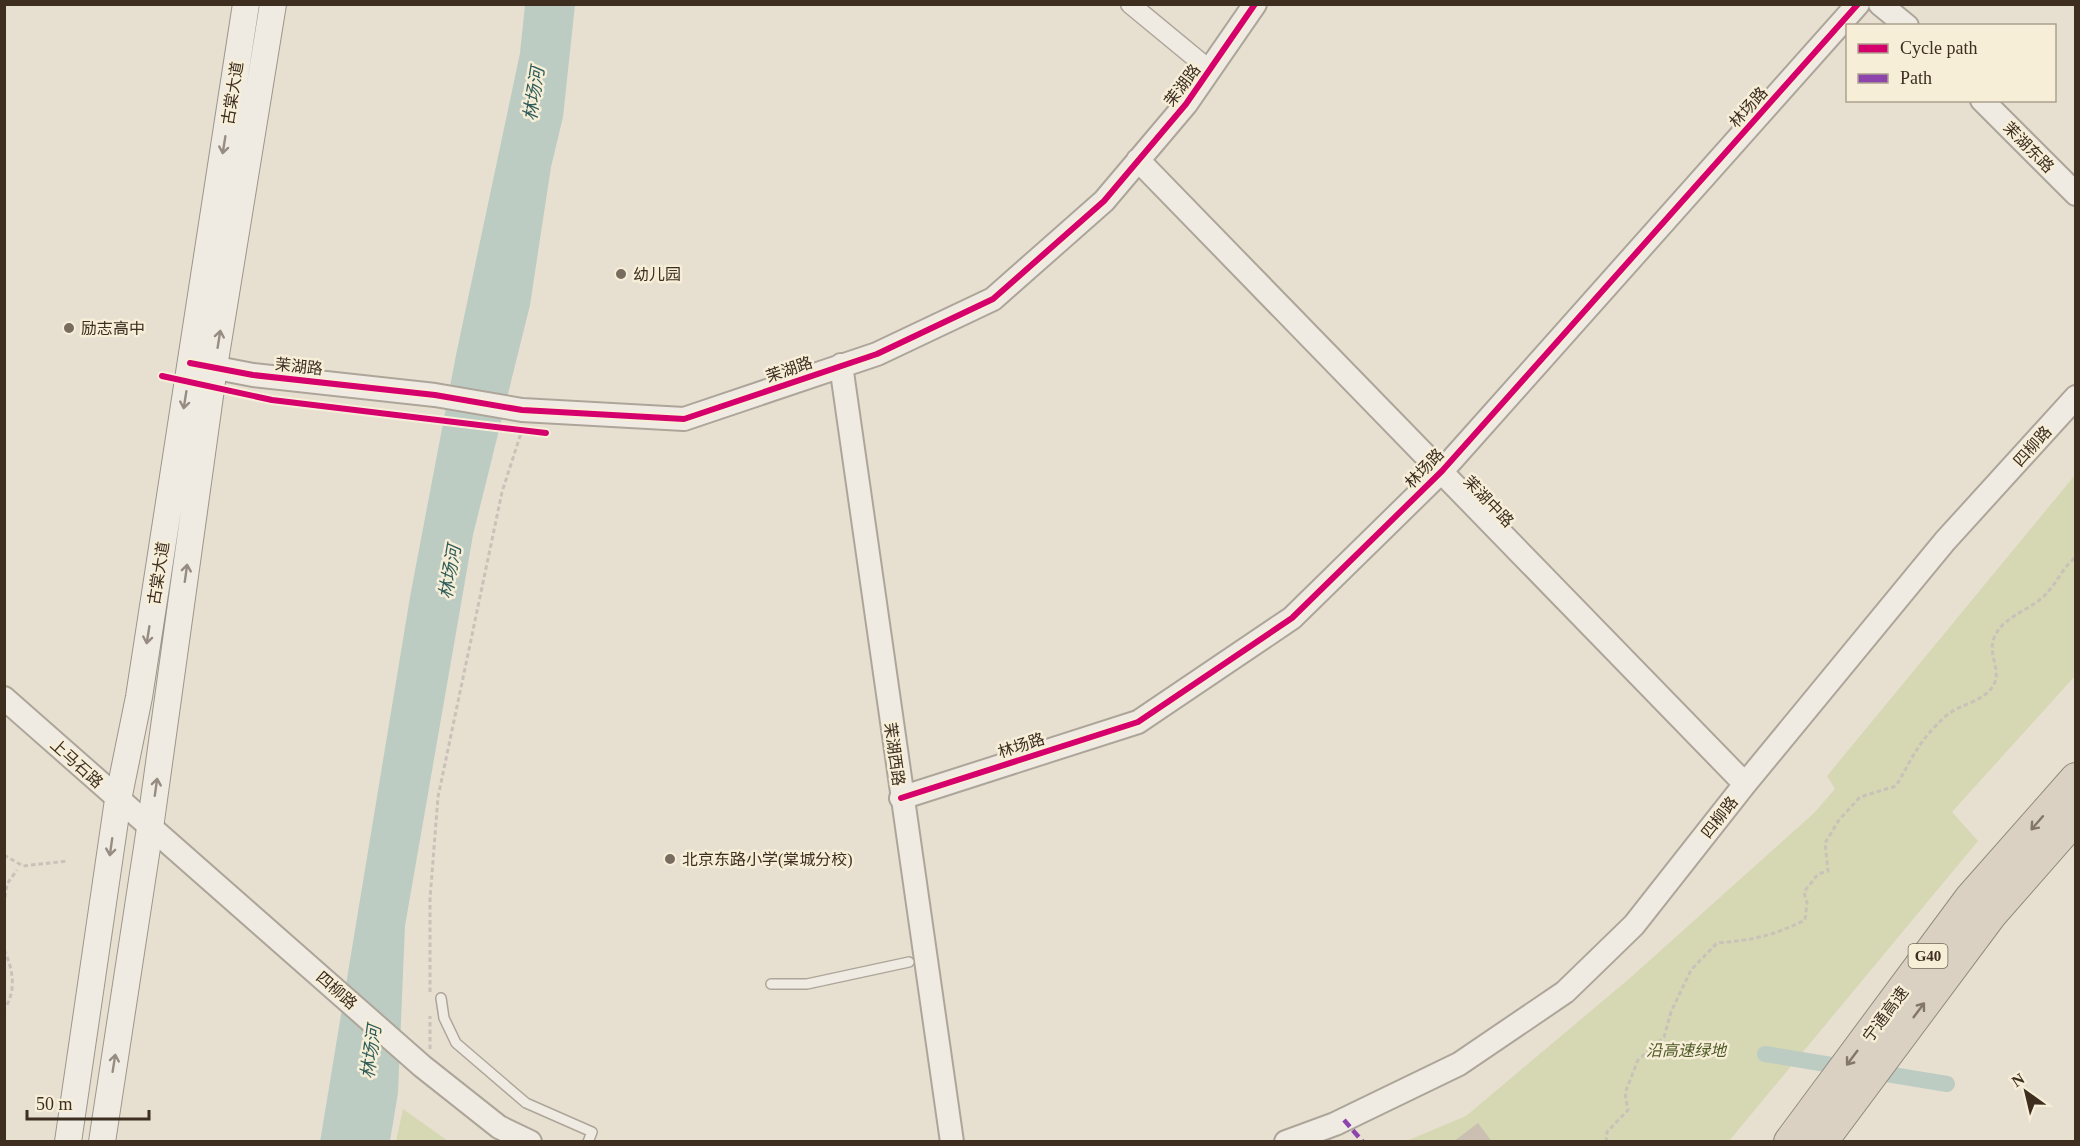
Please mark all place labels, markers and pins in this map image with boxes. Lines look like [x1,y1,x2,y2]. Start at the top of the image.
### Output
place label: 幼儿园 [633,266,681,283]
marker: 幼儿园 [614,267,628,281]
place label: 励志高中 [81,320,145,337]
marker: 励志高中 [62,321,76,335]
place label: 北京东路小学(棠城分校) [682,851,853,869]
marker: 北京东路小学(棠城分校) [663,852,677,866]

